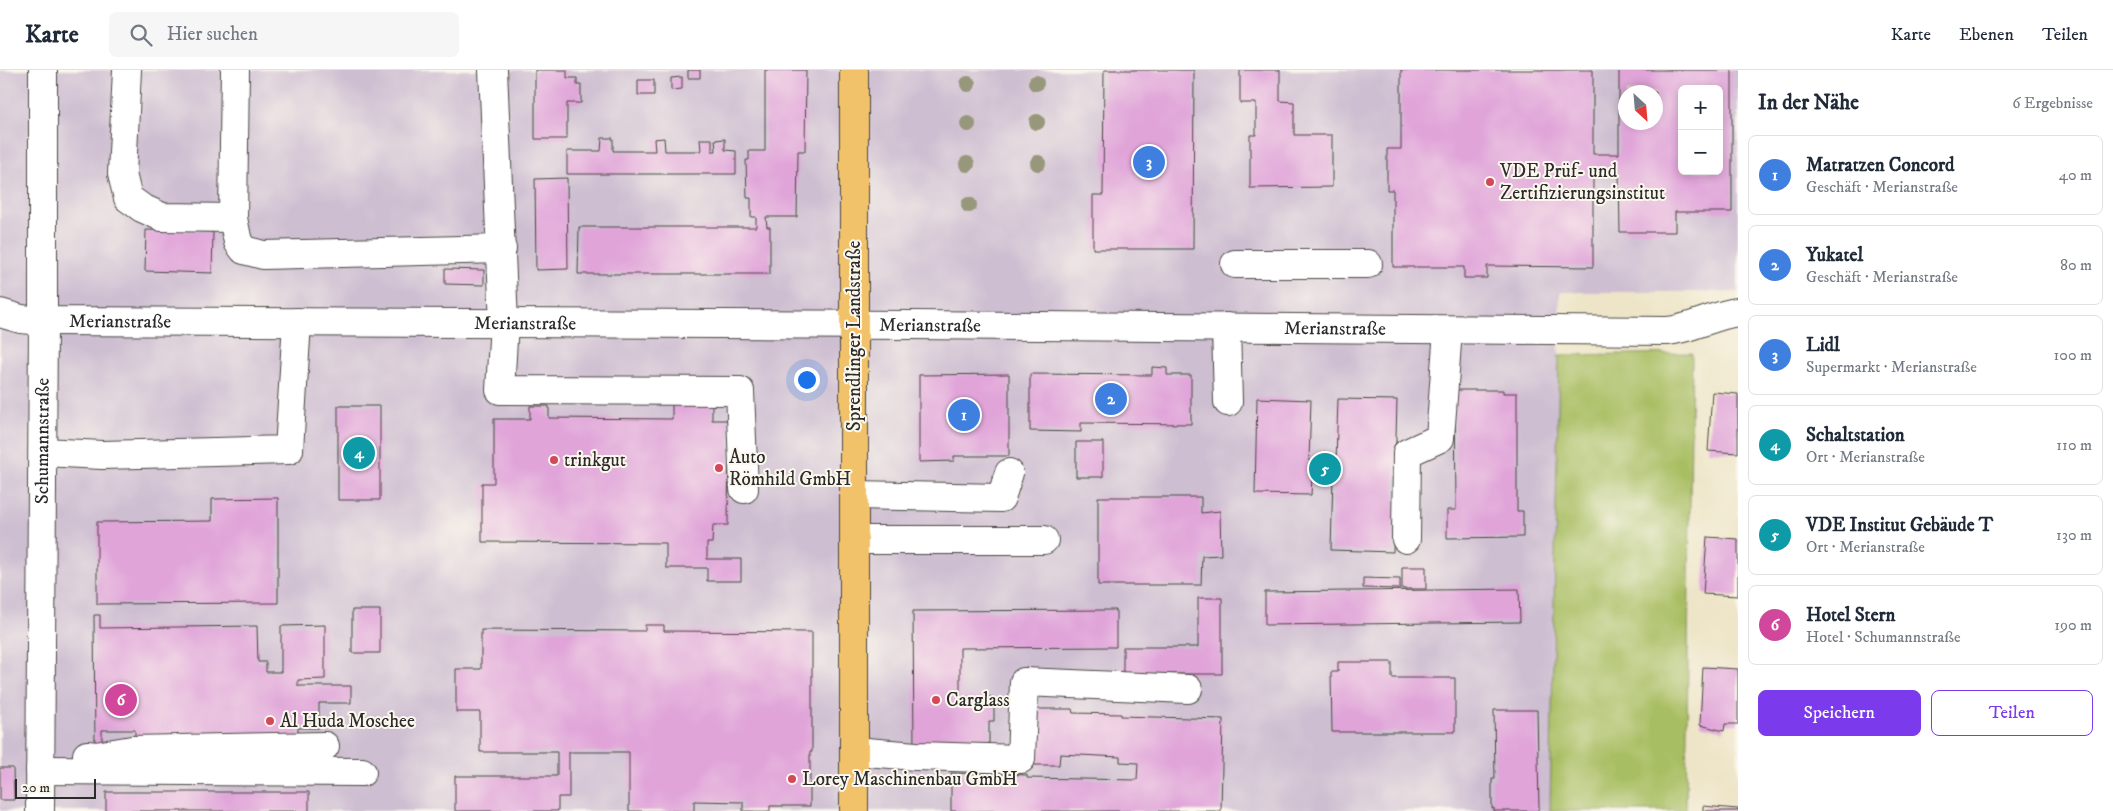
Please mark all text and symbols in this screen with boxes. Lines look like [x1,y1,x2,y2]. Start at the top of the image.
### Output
search box [109,12,459,57]
text: Karte [25,20,79,50]
icon: search [127,21,155,49]
text: Hier suchen [167,23,258,46]
text: Karte [1891,24,1931,46]
text: Ebenen [1959,24,2014,46]
text: Teilen [2042,24,2088,46]
north arrow [1618,85,1663,130]
map controls [1678,85,1723,175]
button: + [1678,85,1723,130]
text: In der Nähe [1758,90,1859,116]
text: 6 Ergebnisse [2012,93,2093,113]
button: − [1678,130,1723,175]
pin: 3 [1133,143,1165,181]
text: Matratzen Concord [1806,154,1954,177]
place label: VDE Prüf- und Zertifizierungsinstitut [1499,160,1665,205]
text: 1 [1772,165,1778,185]
text: 40 m [2059,165,2092,185]
marker: VDE Prüf- und Zertifizierungsinstitut [1484,176,1496,188]
text: Geschäft · Merianstraße [1806,177,1958,197]
street label: Sprendlinger Landstraße [843,241,866,431]
text: Yukatel [1806,244,1863,267]
text: 2 [1771,255,1779,275]
text: 80 m [2060,255,2092,275]
text: Geschäft · Merianstraße [1806,267,1958,287]
street label: Merianstraße [69,310,171,333]
street label: Merianstraße [474,311,576,335]
street label: Merianstraße [879,313,981,337]
street label: Merianstraße [1284,316,1386,340]
text: Lidl [1806,334,1840,357]
text: 3 [1772,345,1778,365]
text: 100 m [2054,345,2092,365]
text: Supermarkt · Merianstraße [1806,357,1977,377]
your location [794,367,820,393]
street label: Schumannstraße [30,378,54,504]
pin: 2 [1095,380,1127,418]
pin: 1 [948,396,980,434]
text: Schaltstation [1806,424,1905,447]
pin: 4 [343,434,375,472]
text: 4 [1770,435,1780,455]
text: 110 m [2056,435,2092,455]
place label: Auto Römhild GmbH [729,446,851,491]
text: Ort · Merianstraße [1806,447,1925,467]
place label: trinkgut [564,449,626,472]
pin: 5 [1309,450,1341,488]
marker: trinkgut [548,454,560,466]
marker: Auto Römhild GmbH [713,462,725,474]
text: VDE Institut Gebäude T [1806,514,1993,537]
text: 5 [1771,525,1779,545]
text: 130 m [2056,525,2092,545]
text: Ort · Merianstraße [1806,537,1925,557]
text: Hotel Stern [1806,604,1896,627]
text: 6 [1771,615,1779,635]
text: 190 m [2054,615,2092,635]
text: Hotel · Schumannstraße [1806,627,1961,647]
pin: 6 [105,681,137,719]
place label: Carglass [946,689,1010,712]
button: Speichern [1758,690,1921,736]
button: Teilen [1931,690,2093,736]
marker: Carglass [930,694,942,706]
place label: Al Huda Moschee [280,710,415,733]
marker: Al Huda Moschee [264,715,276,727]
place label: Lorey Maschinenbau GmbH [802,768,1018,791]
marker: Lorey Maschinenbau GmbH [786,773,798,785]
scale bar [15,776,96,799]
text: 20 m [22,779,50,797]

